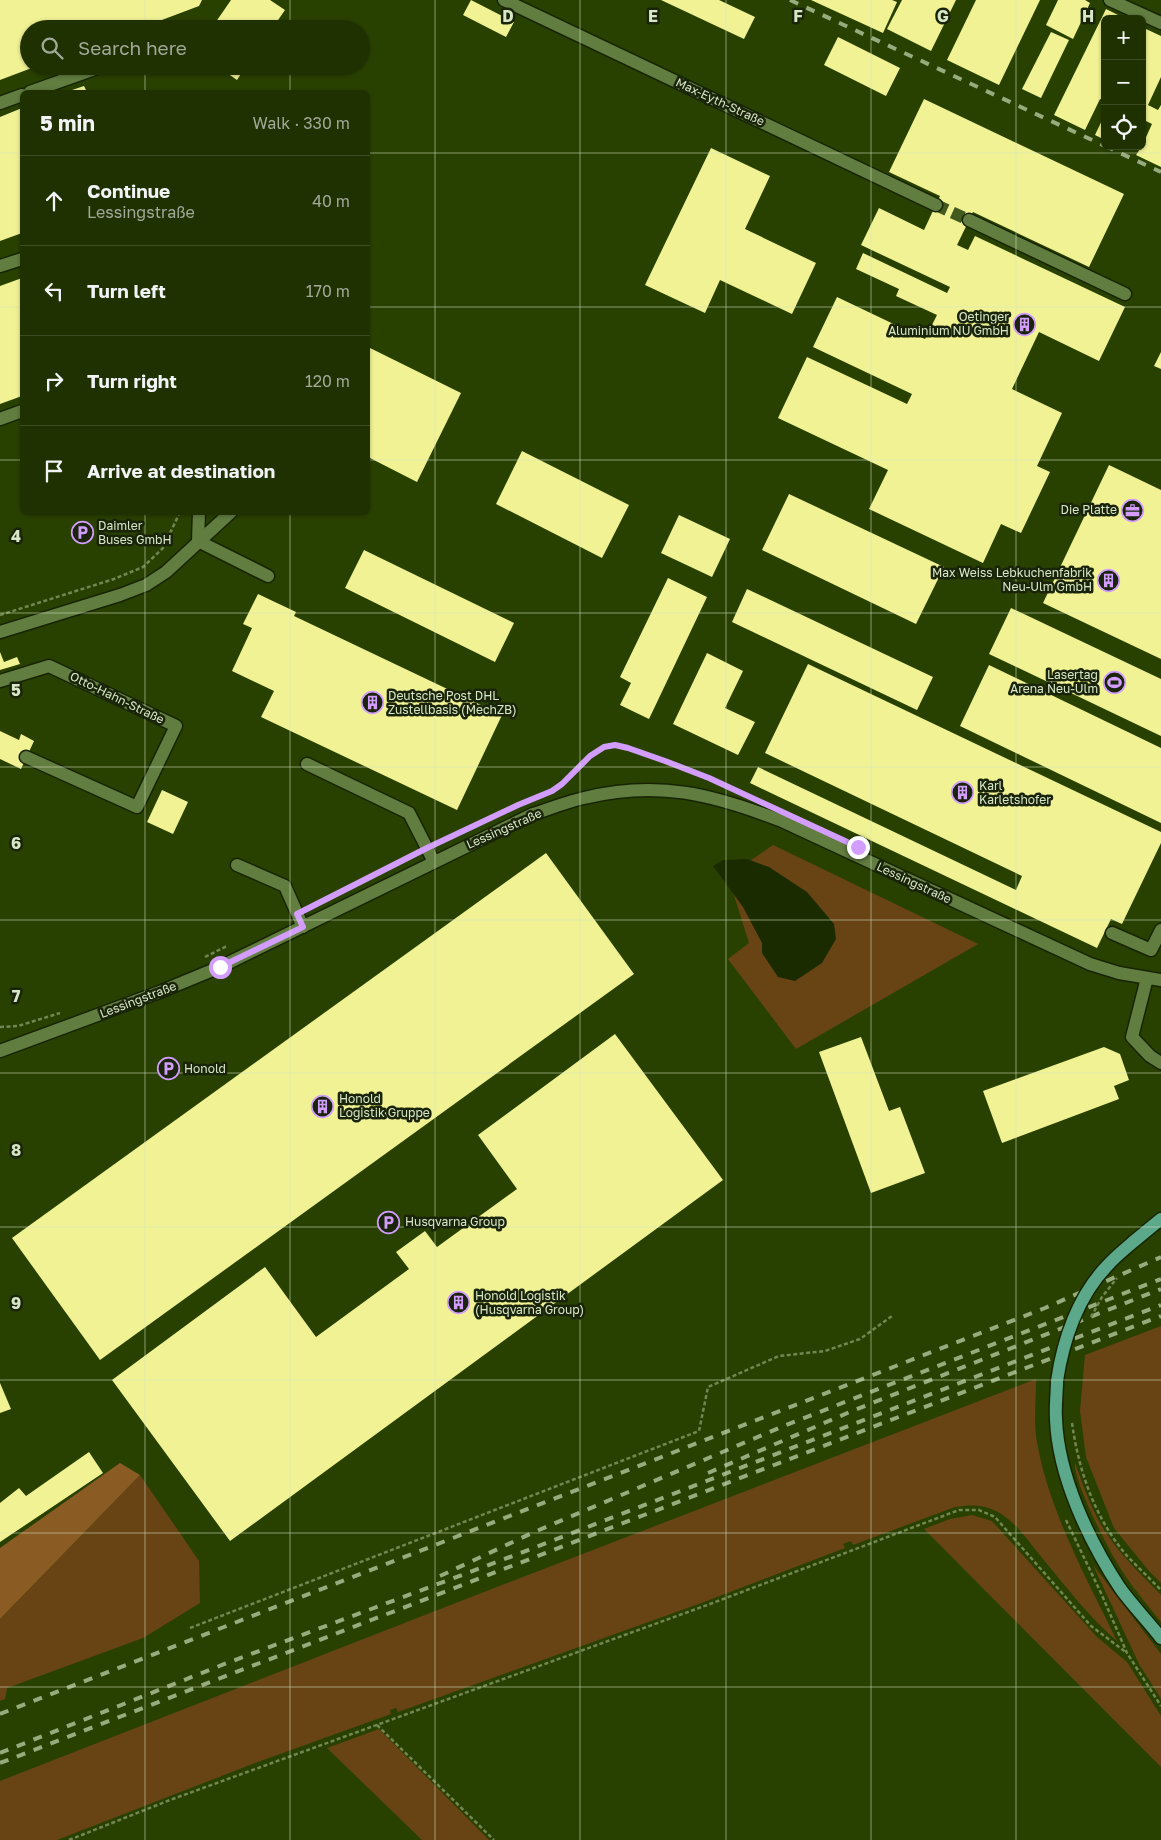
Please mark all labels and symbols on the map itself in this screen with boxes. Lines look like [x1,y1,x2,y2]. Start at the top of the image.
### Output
text: D [502,6,514,26]
text: E [648,6,658,26]
text: F [793,6,803,26]
text: G [937,6,949,26]
text: H [1082,6,1094,26]
street label: Max-Eyth-Straße [673,74,767,129]
place label: Oetinger Aluminium NU GmbH [888,309,1009,338]
building icon: Oetinger Aluminium NU GmbH [1013,312,1037,336]
office icon: Die Platte [1121,498,1145,522]
place label: Die Platte [1061,502,1117,517]
place label: Daimler Buses GmbH [98,518,172,547]
parking icon: Daimler Buses GmbH [70,521,94,545]
text: 4 [11,526,21,546]
place label: Max Weiss Lebkuchenfabrik Neu-Ulm GmbH [932,565,1092,594]
building icon: Max Weiss Lebkuchenfabrik Neu-Ulm GmbH [1096,568,1120,592]
place label: Lasertag Arena Neu-Ulm [1010,667,1098,696]
street label: Otto-Hahn-Straße [68,668,167,727]
sports icon: Lasertag Arena Neu-Ulm [1102,670,1126,694]
text: 5 [11,680,21,700]
place label: Deutsche Post DHL Zustellbasis (MechZB) [388,688,517,717]
building icon: Deutsche Post DHL Zustellbasis (MechZB) [360,691,384,715]
place label: Karl Karletshofer [979,778,1051,807]
building icon: Karl Karletshofer [951,781,975,805]
street label: Lessingstraße [464,805,544,852]
text: 6 [11,833,21,853]
route end [847,836,870,859]
street label: Lessingstraße [874,859,954,906]
route start [209,956,232,979]
street label: Lessingstraße [97,978,178,1021]
text: 7 [12,986,21,1006]
parking icon: Honold [156,1057,180,1081]
place label: Honold [184,1061,226,1076]
place label: Honold Logistik Gruppe [339,1091,430,1120]
building icon: Honold Logistik Gruppe [311,1094,335,1118]
text: 8 [11,1140,21,1160]
parking icon: Husqvarna Group [377,1210,401,1234]
place label: Husqvarna Group [405,1214,505,1229]
place label: Honold Logistik (Husqvarna Group) [475,1288,584,1317]
building icon: Honold Logistik (Husqvarna Group) [447,1291,471,1315]
text: 9 [11,1293,21,1313]

